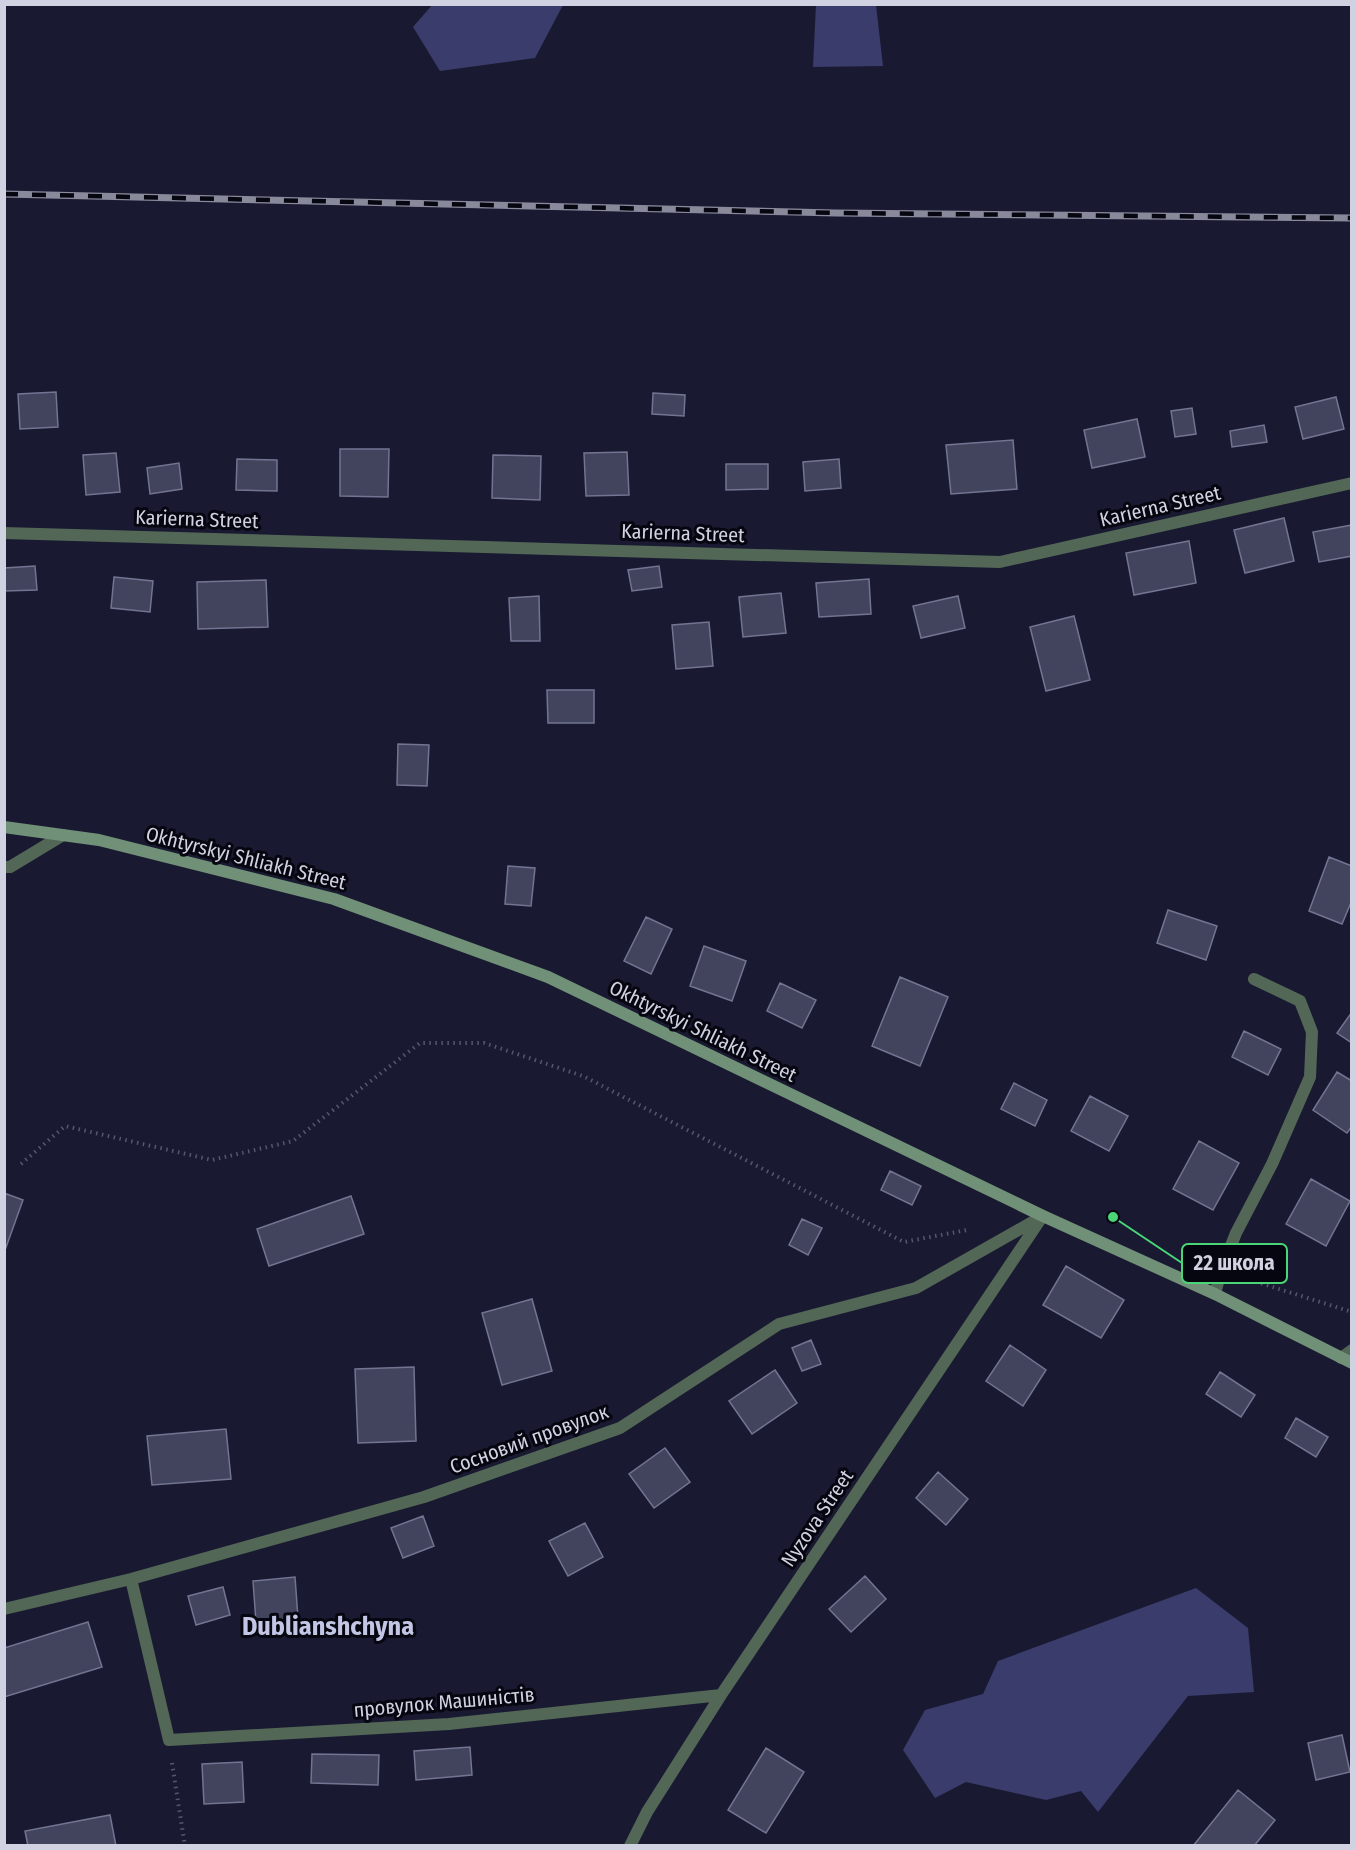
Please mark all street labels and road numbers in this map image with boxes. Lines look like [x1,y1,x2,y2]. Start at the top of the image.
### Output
street label: Karierna Street [1097,480,1223,532]
street label: Karierna Street [135,505,260,533]
street label: Karierna Street [621,519,746,547]
street label: Okhtyrskyi Shliakh Street [143,822,349,895]
street label: Okhtyrskyi Shliakh Street [605,975,801,1087]
street label: Сосновий провулок [447,1399,612,1479]
street label: Nyzova Street [776,1465,858,1571]
street label: провулок Машиністів [352,1682,536,1722]

